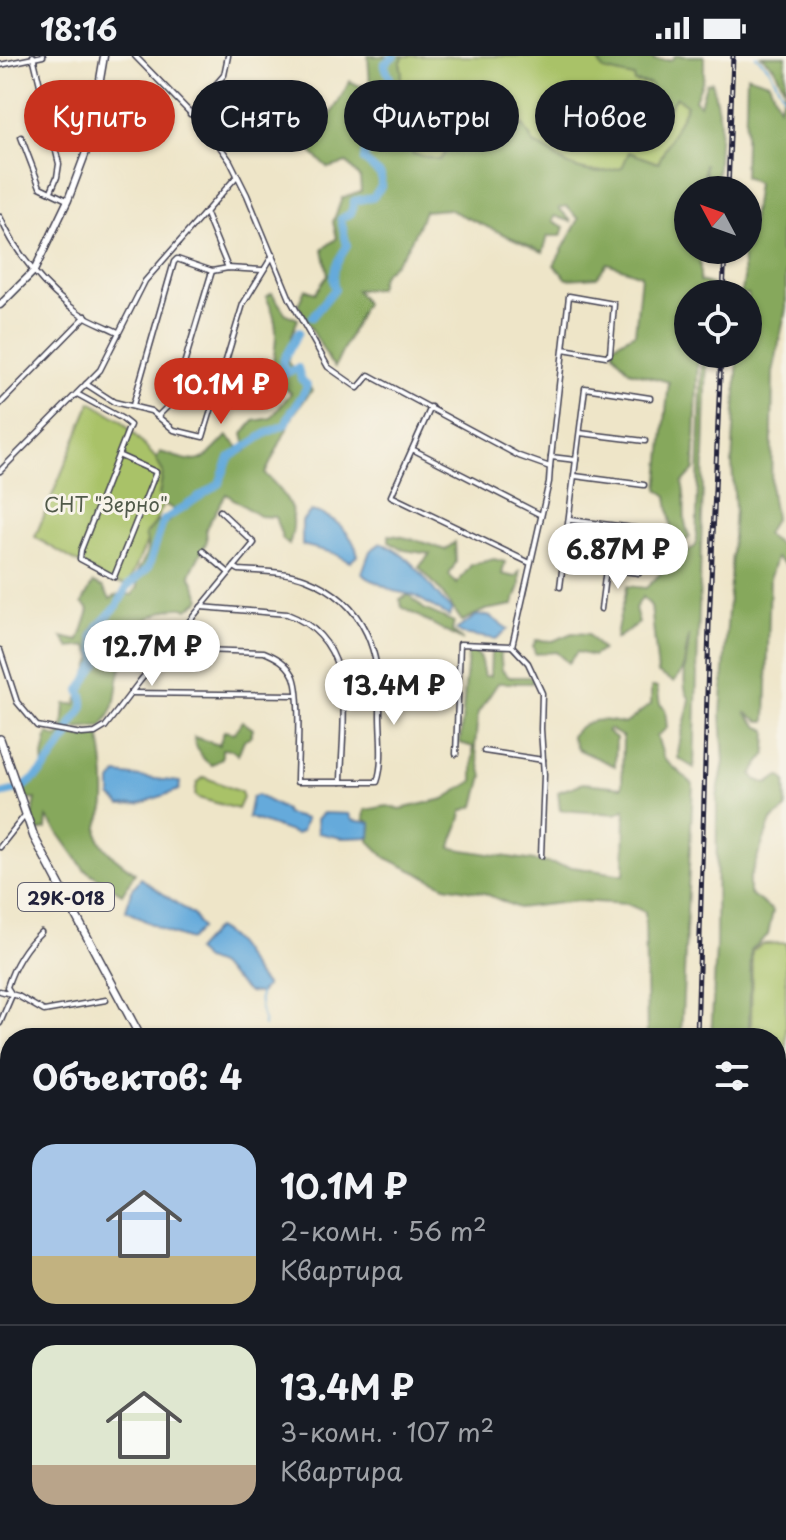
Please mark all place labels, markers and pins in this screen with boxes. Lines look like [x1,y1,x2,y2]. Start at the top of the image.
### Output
pin: 10.1M ₽ [147,358,295,426]
pin: 6.87M ₽ [544,523,692,591]
pin: 12.7M ₽ [78,620,226,688]
pin: 13.4M ₽ [320,659,468,727]

